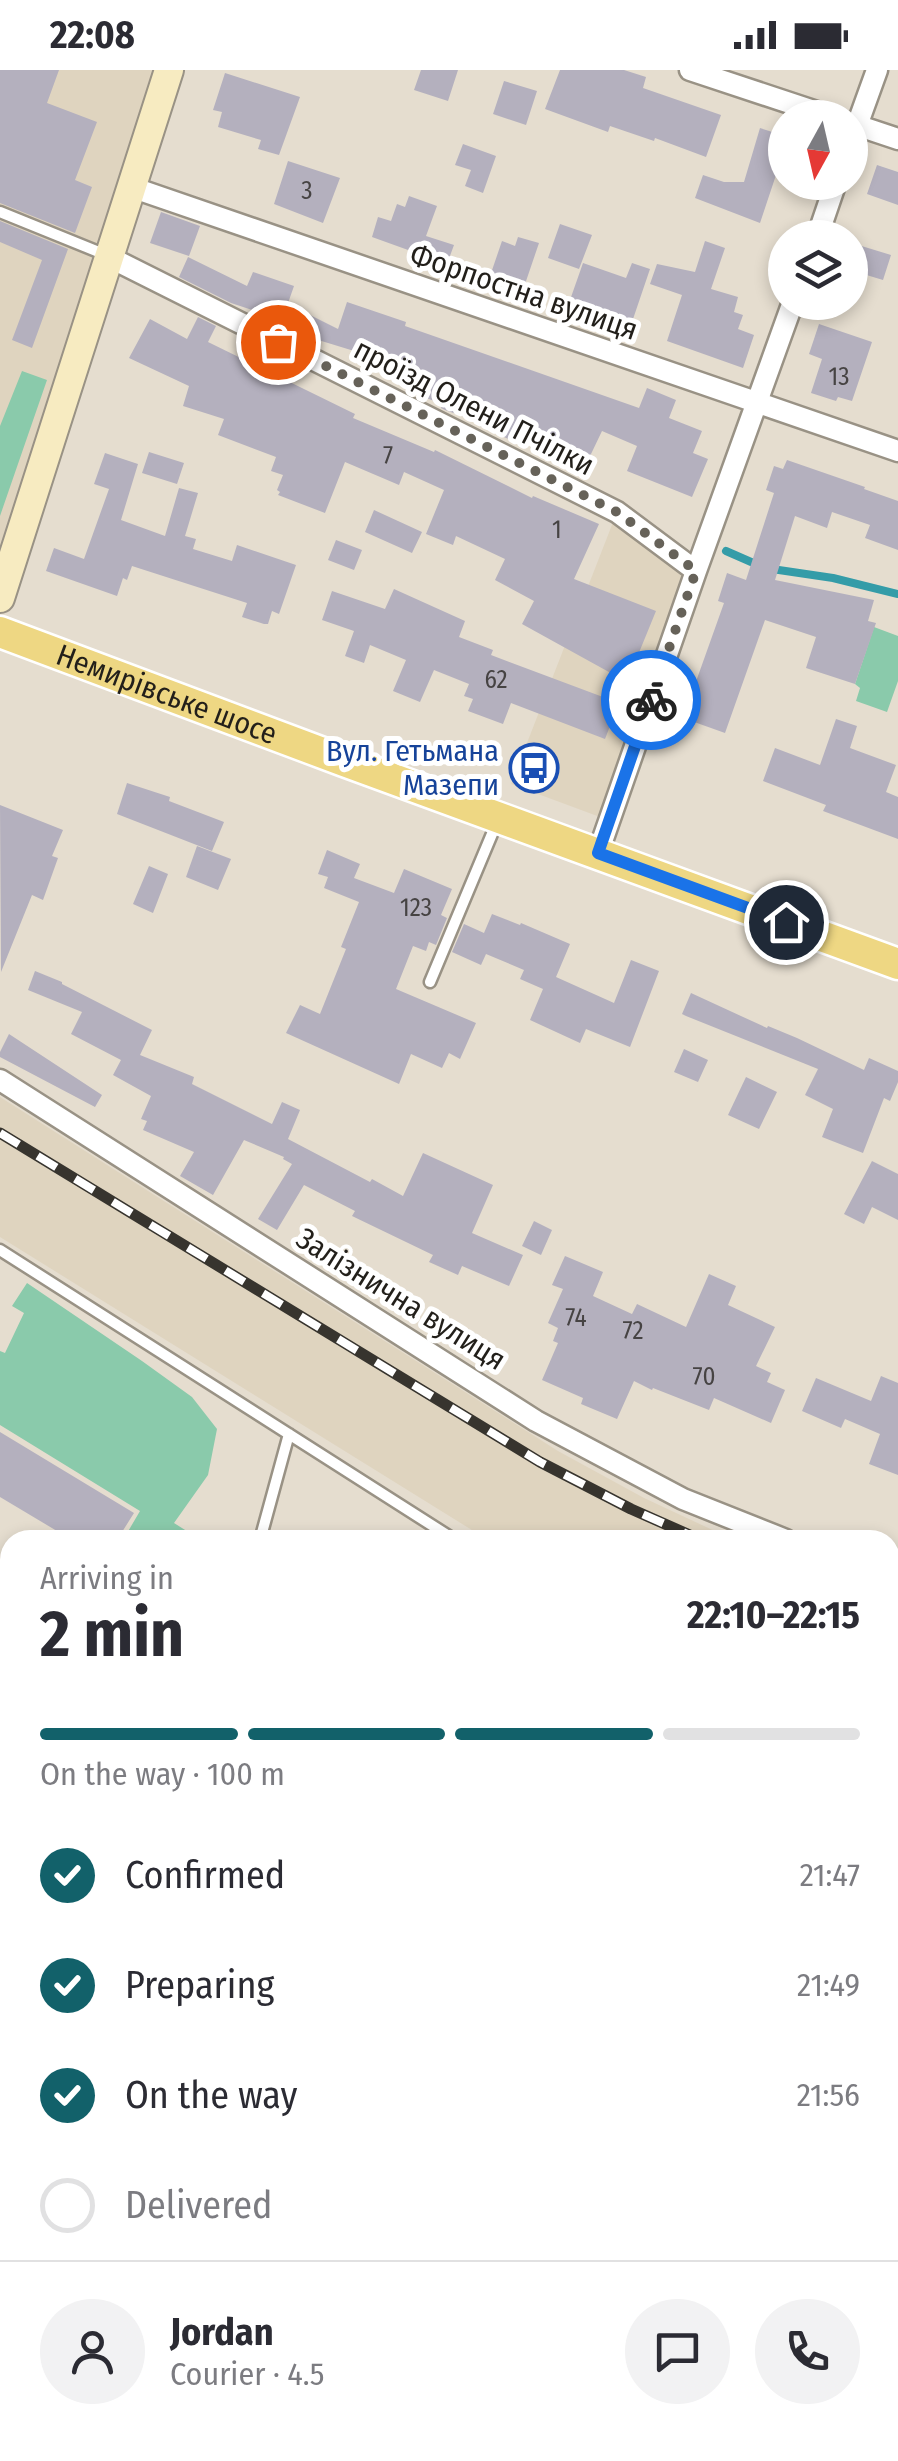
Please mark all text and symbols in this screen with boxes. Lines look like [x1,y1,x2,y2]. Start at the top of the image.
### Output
text: 22:08 [50,12,135,58]
north arrow [768,100,868,200]
map controls [768,100,868,320]
house number: 3 [301,176,313,206]
button: layers [768,220,868,320]
street label: Форпостна вулиця [405,236,643,348]
pin [236,300,321,385]
icon: bag [251,315,306,370]
street label: проїзд Олени Пчілки [348,331,600,483]
house number: 13 [828,362,850,392]
house number: 7 [383,441,393,471]
house number: 1 [552,515,562,545]
street label: Немирівське шосе [51,637,282,752]
courier [601,650,701,750]
house number: 62 [484,665,508,695]
icon: bike [624,673,679,728]
place label: Вул. Гетьмана Мазепи [326,733,499,803]
bus stop icon: Вул. Гетьмана Мазепи [508,742,560,794]
pin [744,880,829,965]
house number: 123 [400,893,432,923]
icon: home [759,895,814,950]
street label: Залізнична вулиця [290,1220,512,1378]
house number: 74 [565,1303,587,1333]
house number: 72 [623,1316,643,1346]
house number: 70 [693,1362,715,1392]
text: Arriving in [40,1559,174,1597]
text: 22:10–22:15 [687,1592,860,1638]
text: 2 min [40,1595,184,1673]
text: On the way · 100 m [40,1755,285,1793]
icon: check [40,1848,95,1903]
text: Confirmed [125,1852,285,1898]
text: 21:47 [800,1856,860,1894]
icon: check [40,1958,95,2013]
text: Preparing [125,1962,274,2008]
text: 21:49 [797,1966,860,2004]
icon: check [40,2068,95,2123]
text: On the way [125,2072,297,2118]
text: 21:56 [797,2076,860,2114]
text: Delivered [125,2182,272,2228]
button: person [40,2299,145,2404]
button: chat [625,2299,730,2404]
button: phone [755,2299,860,2404]
text: Jordan [170,2309,274,2355]
text: Courier · 4.5 [170,2355,325,2393]

